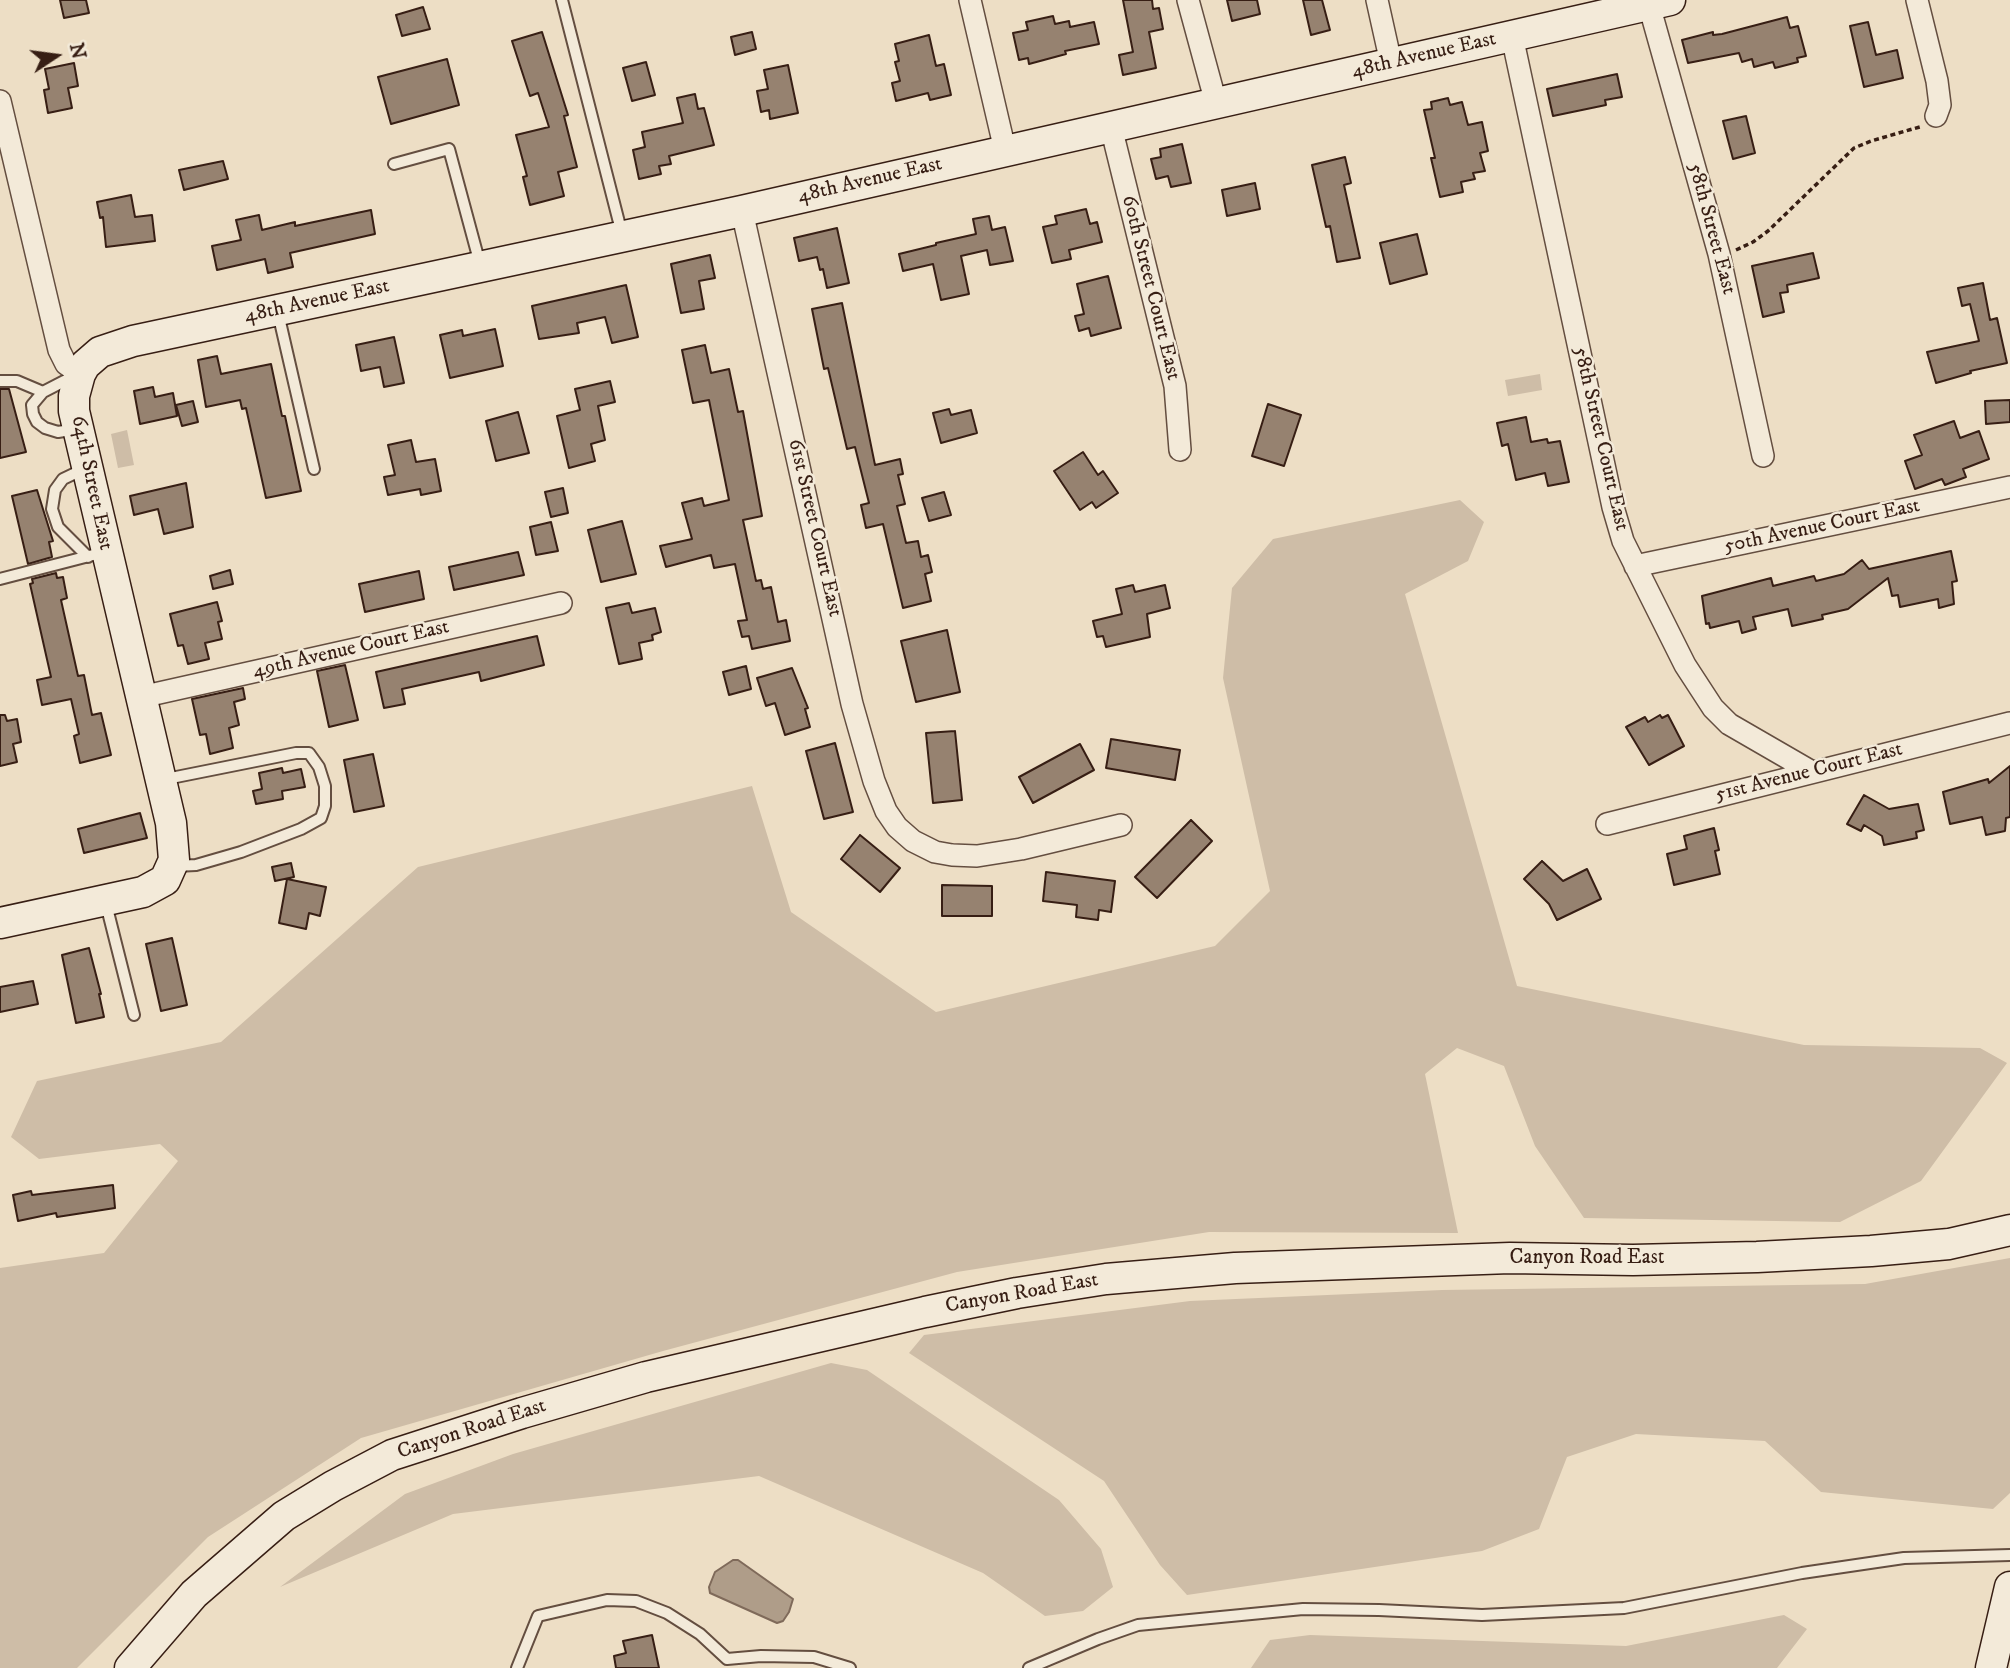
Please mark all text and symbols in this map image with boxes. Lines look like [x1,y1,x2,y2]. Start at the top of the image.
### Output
north arrow [21,21,91,91]
street label: 48th Avenue East [1349,27,1499,85]
text: N [64,41,90,61]
street label: 48th Avenue East [795,152,945,210]
street label: 58th Street East [1681,161,1741,297]
street label: 60th Street Court East [1115,193,1185,383]
street label: 48th Avenue East [242,274,392,330]
street label: 58th Street Court East [1567,344,1633,534]
street label: 64th Street East [64,413,118,553]
street label: 61st Street Court East [781,437,847,619]
street label: 50th Avenue Court East [1722,494,1922,560]
street label: 49th Avenue Court East [250,615,452,685]
street label: 51st Avenue Court East [1713,738,1905,808]
street label: Canyon Road East [1510,1246,1664,1272]
street label: Canyon Road East [944,1268,1100,1320]
street label: Canyon Road East [394,1394,550,1466]

